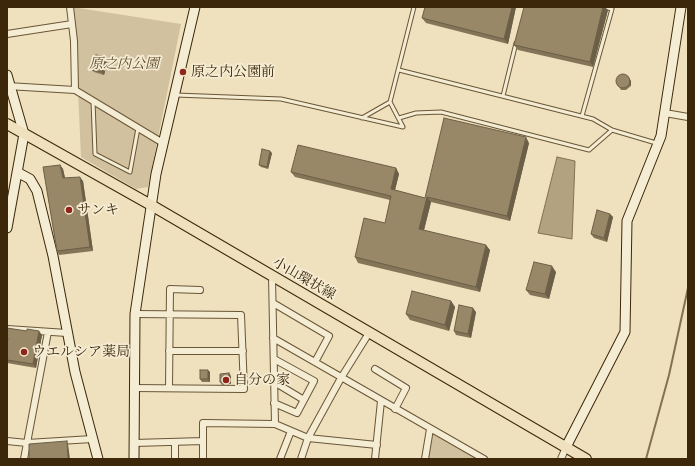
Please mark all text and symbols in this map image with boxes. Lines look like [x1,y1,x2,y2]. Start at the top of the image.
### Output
park label: 原之内公園 [89,56,159,72]
place label: 原之内公園前 [191,64,275,80]
marker: 原之内公園前 [178,67,188,77]
place label: サンキ [77,202,119,218]
marker: サンキ [64,205,74,215]
street label: 小山環状線 [269,254,339,304]
place label: ウエルシア薬局 [32,344,130,360]
marker: ウエルシア薬局 [19,347,29,357]
place label: 自分の家 [234,372,290,388]
marker: 自分の家 [221,375,231,385]

